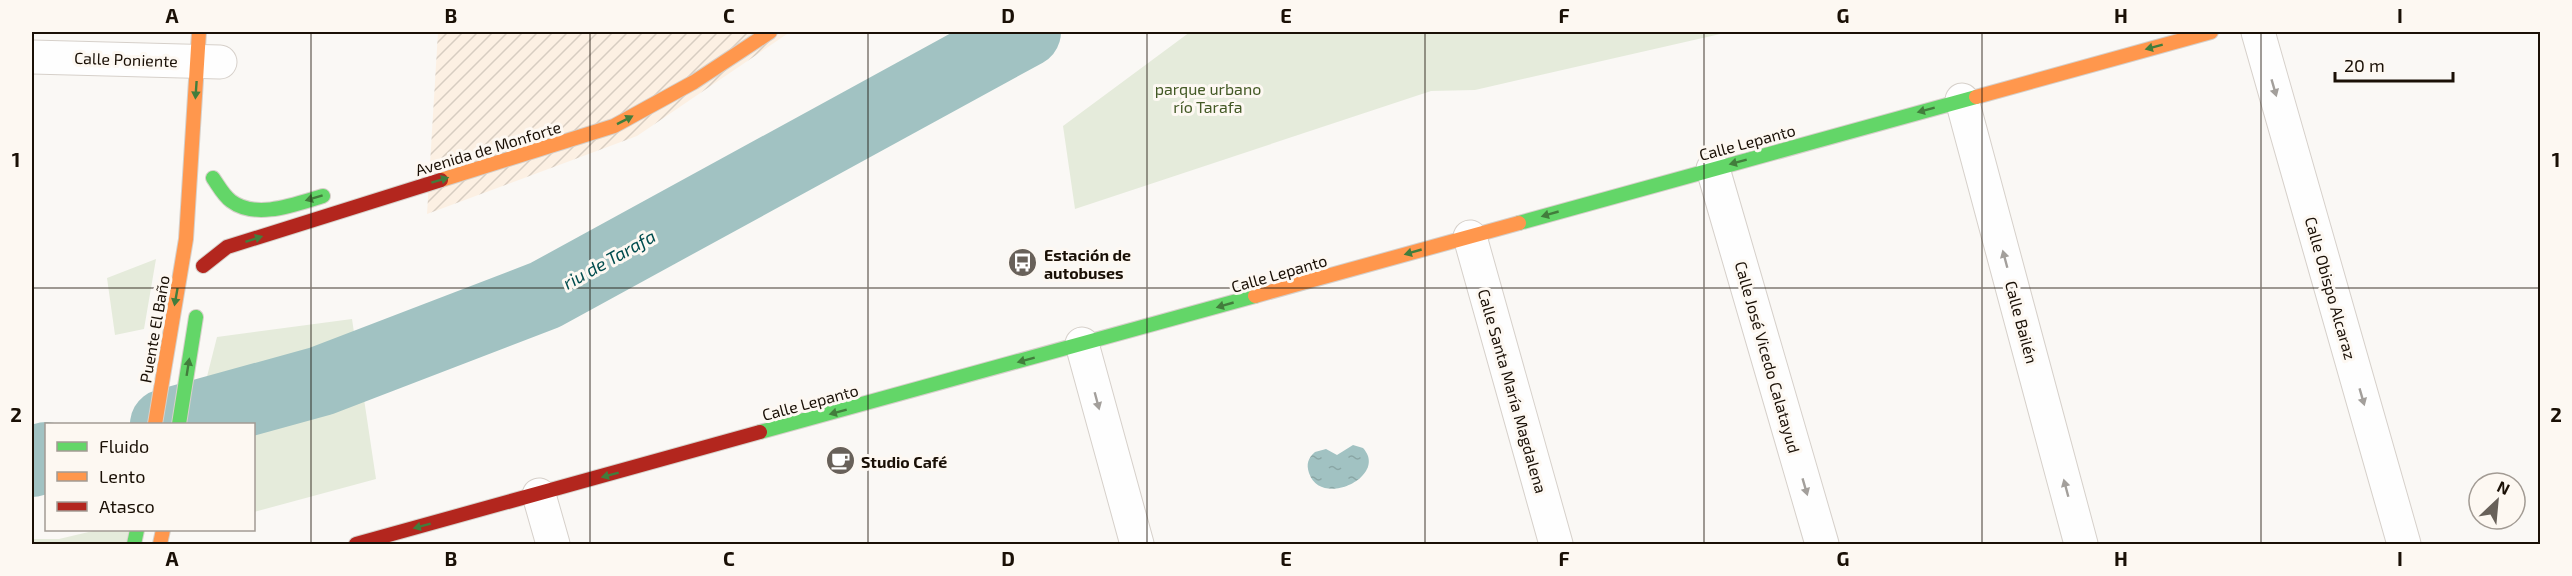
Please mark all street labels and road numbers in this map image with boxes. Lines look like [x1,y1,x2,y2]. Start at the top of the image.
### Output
street label: Calle Poniente [74,48,178,70]
street label: Avenida de Monforte [413,117,563,179]
street label: Calle Lepanto [1697,120,1797,164]
street label: Calle Obispo Alcaraz [2302,214,2360,362]
street label: Calle Lepanto [1229,250,1329,296]
street label: Calle José Vicedo Calatayud [1732,259,1804,455]
street label: Puente El Baño [135,274,173,384]
street label: Calle Bailén [2002,279,2042,365]
street label: Calle Santa María Magdalena [1475,287,1551,495]
street label: Calle Lepanto [760,380,860,424]

